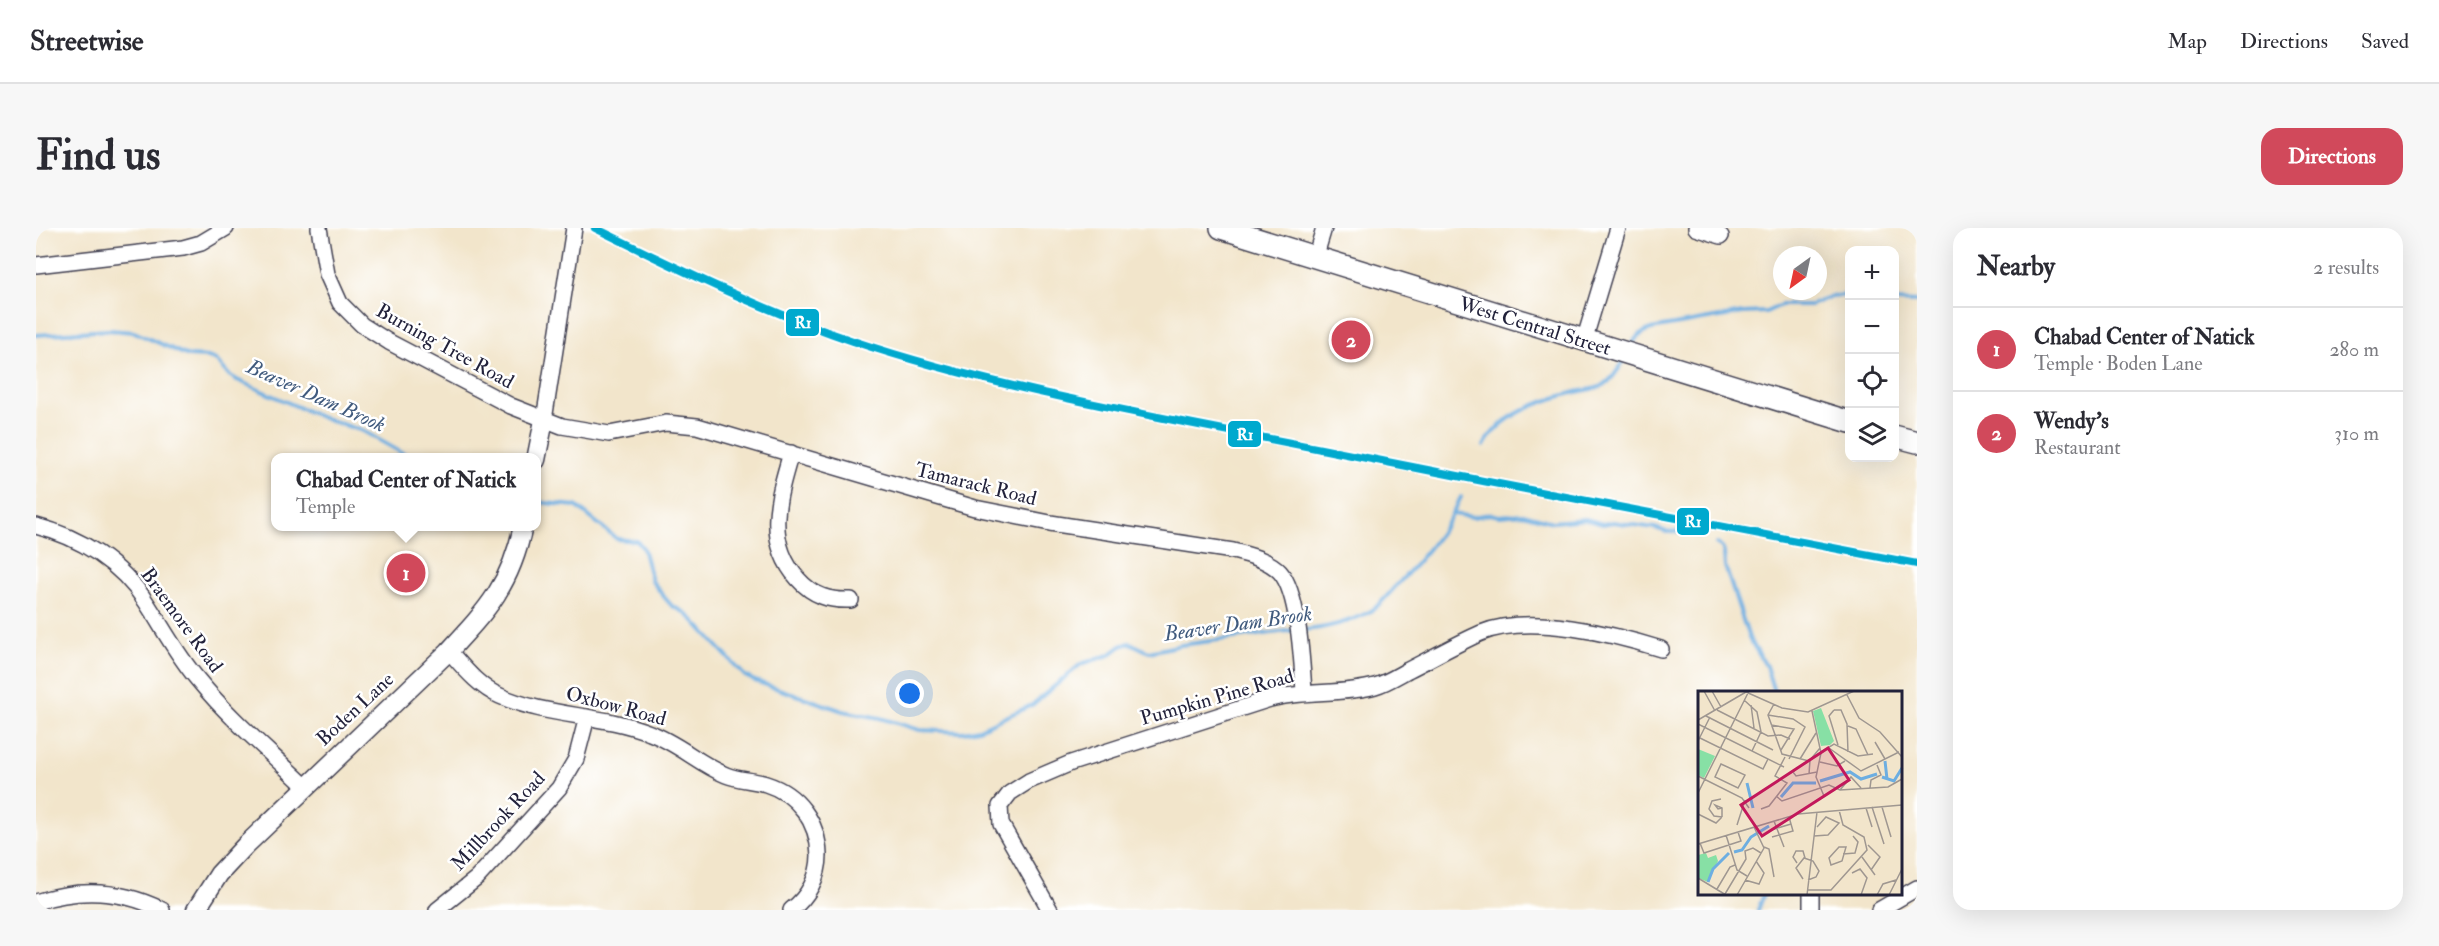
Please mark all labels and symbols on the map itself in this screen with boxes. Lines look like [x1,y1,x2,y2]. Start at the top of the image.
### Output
north arrow [1773,246,1827,300]
street label: West Central Street [1455,291,1614,361]
street label: Burning Tree Road [372,298,518,394]
line badge: R1 [785,308,820,337]
text: R1 [794,313,812,333]
pin: 2 [1332,318,1370,362]
water label: Beaver Dam Brook [241,353,390,439]
line badge: R1 [1227,420,1262,448]
text: R1 [1236,425,1254,445]
street label: Tamarack Road [913,457,1039,511]
line badge: R1 [1676,507,1710,536]
text: R1 [1684,512,1702,532]
pin: 1 [386,550,425,596]
street label: Braemore Road [135,563,229,678]
water label: Beaver Dam Brook [1161,600,1314,648]
street label: Pumpkin Pine Road [1137,663,1297,732]
street label: Boden Lane [311,667,399,751]
your location [895,679,924,708]
street label: Oxbow Road [563,681,669,731]
inset map [1698,691,1902,895]
street label: Millbrook Road [446,766,550,876]

